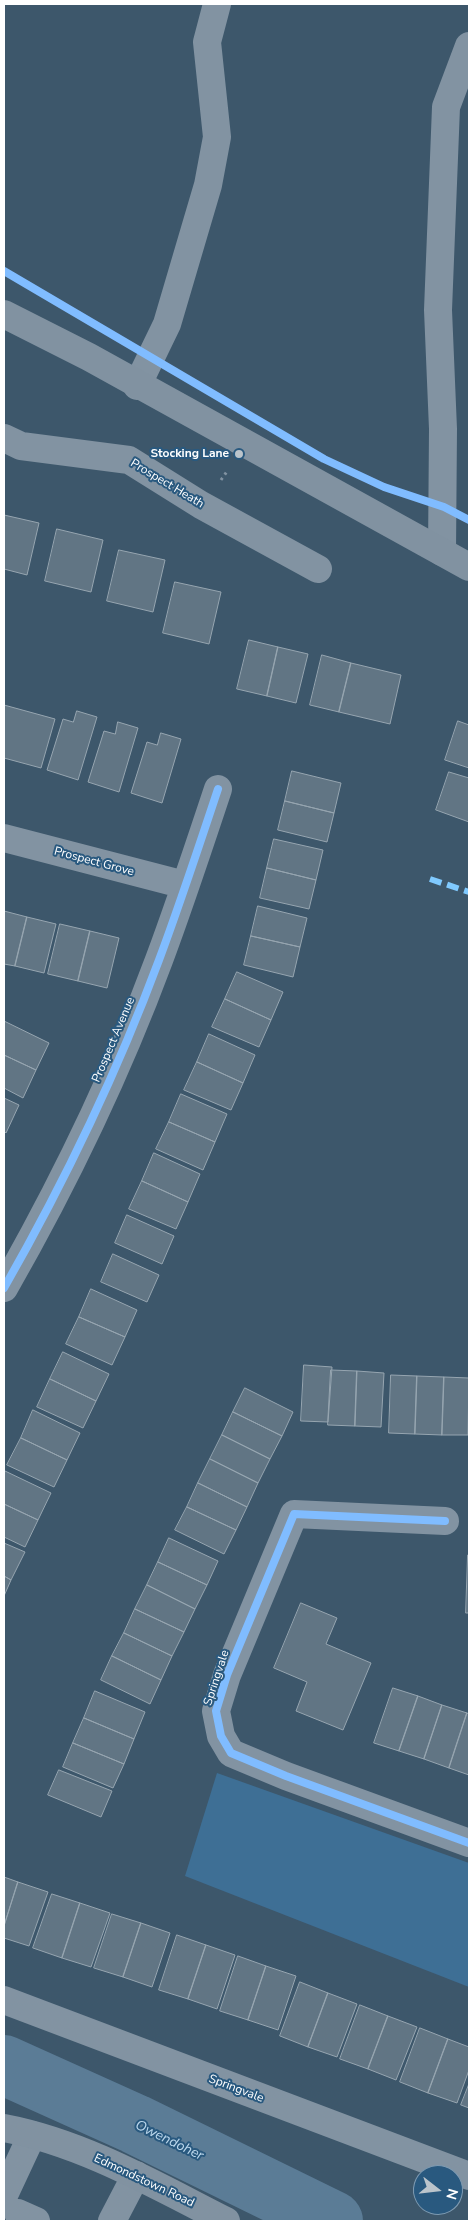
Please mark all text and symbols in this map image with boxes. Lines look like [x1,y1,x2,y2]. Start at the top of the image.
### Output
place label: Stocking Lane [151,447,229,461]
marker: Stocking Lane [233,448,245,460]
street label: Prospect Heath [128,456,206,512]
street label: Prospect Grove [52,844,136,880]
street label: Prospect Avenue [90,995,138,1085]
street label: Springvale [201,1648,233,1708]
street label: Springvale [207,2072,265,2106]
water label: Owendoher [132,2117,206,2165]
street label: Edmondstown Road [92,2151,196,2211]
north arrow [413,2165,463,2215]
text: N [441,2186,463,2202]

